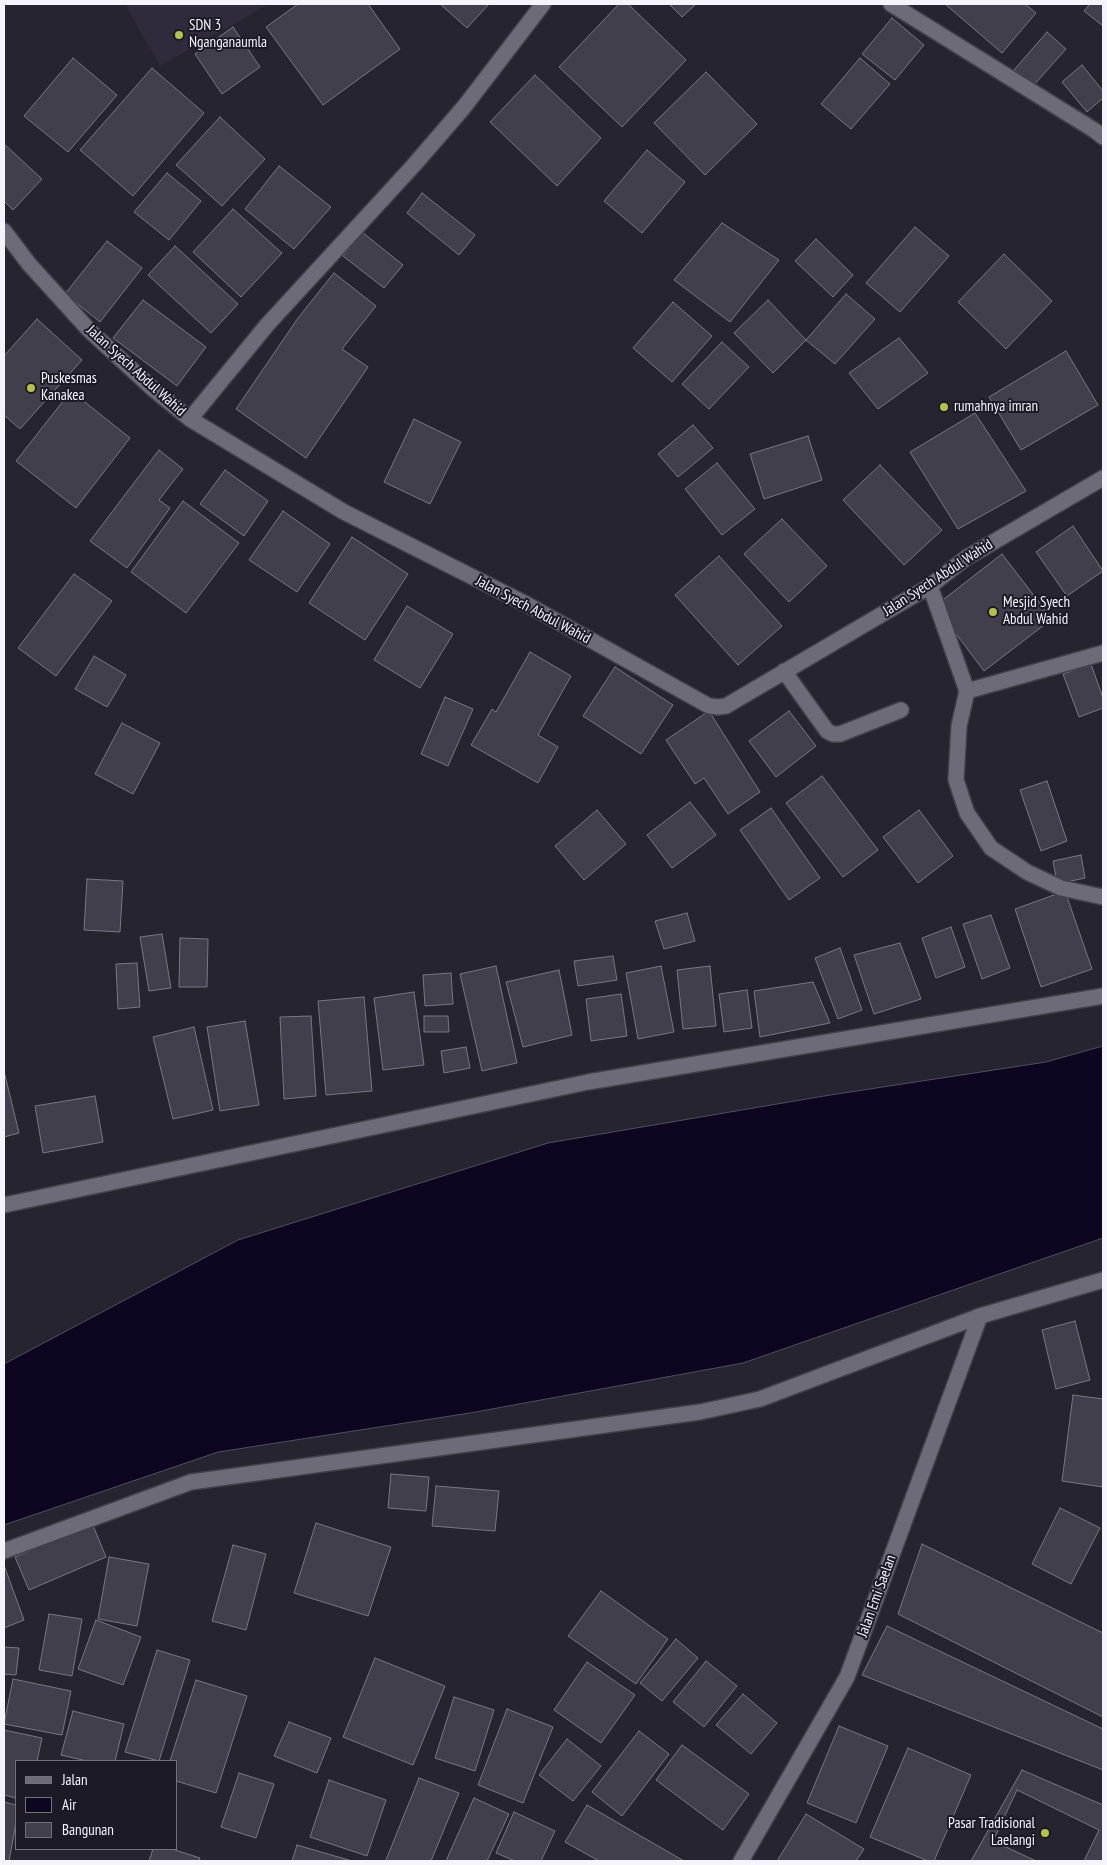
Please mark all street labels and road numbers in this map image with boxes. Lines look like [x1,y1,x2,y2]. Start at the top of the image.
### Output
street label: Jalan Syech Abdul Wahid [83,322,189,420]
street label: Jalan Syech Abdul Wahid [880,536,996,620]
street label: Jalan Syech Abdul Wahid [473,572,593,648]
street label: Jalan Emi Saelan [854,1552,900,1640]

